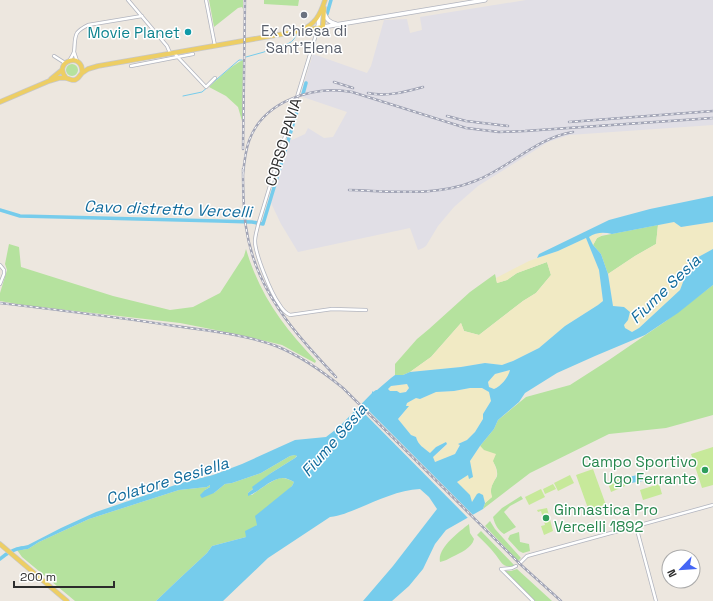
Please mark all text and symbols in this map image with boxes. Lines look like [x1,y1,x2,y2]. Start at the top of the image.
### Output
marker: Ex Chiesa di Sant'Elena [299,10,309,20]
place label: Ex Chiesa di Sant'Elena [261,21,347,57]
place label: Movie Planet [88,23,180,42]
marker: Movie Planet [183,27,193,37]
street label: CORSO PAVIA [261,95,306,188]
water label: Cavo distretto Vercelli [84,196,254,222]
water label: Fiume Sesia [625,249,705,328]
water label: Fiume Sesia [296,398,372,481]
water label: Colatore Sesiella [103,452,232,510]
place label: Campo Sportivo Ugo Ferrante [582,452,697,488]
marker: Campo Sportivo Ugo Ferrante [700,465,710,475]
place label: Ginnastica Pro Vercelli 1892 [554,500,658,536]
marker: Ginnastica Pro Vercelli 1892 [541,513,551,523]
north arrow [661,549,701,589]
scale bar [14,563,114,589]
text: N [664,567,680,580]
text: 200 m [20,569,56,585]

